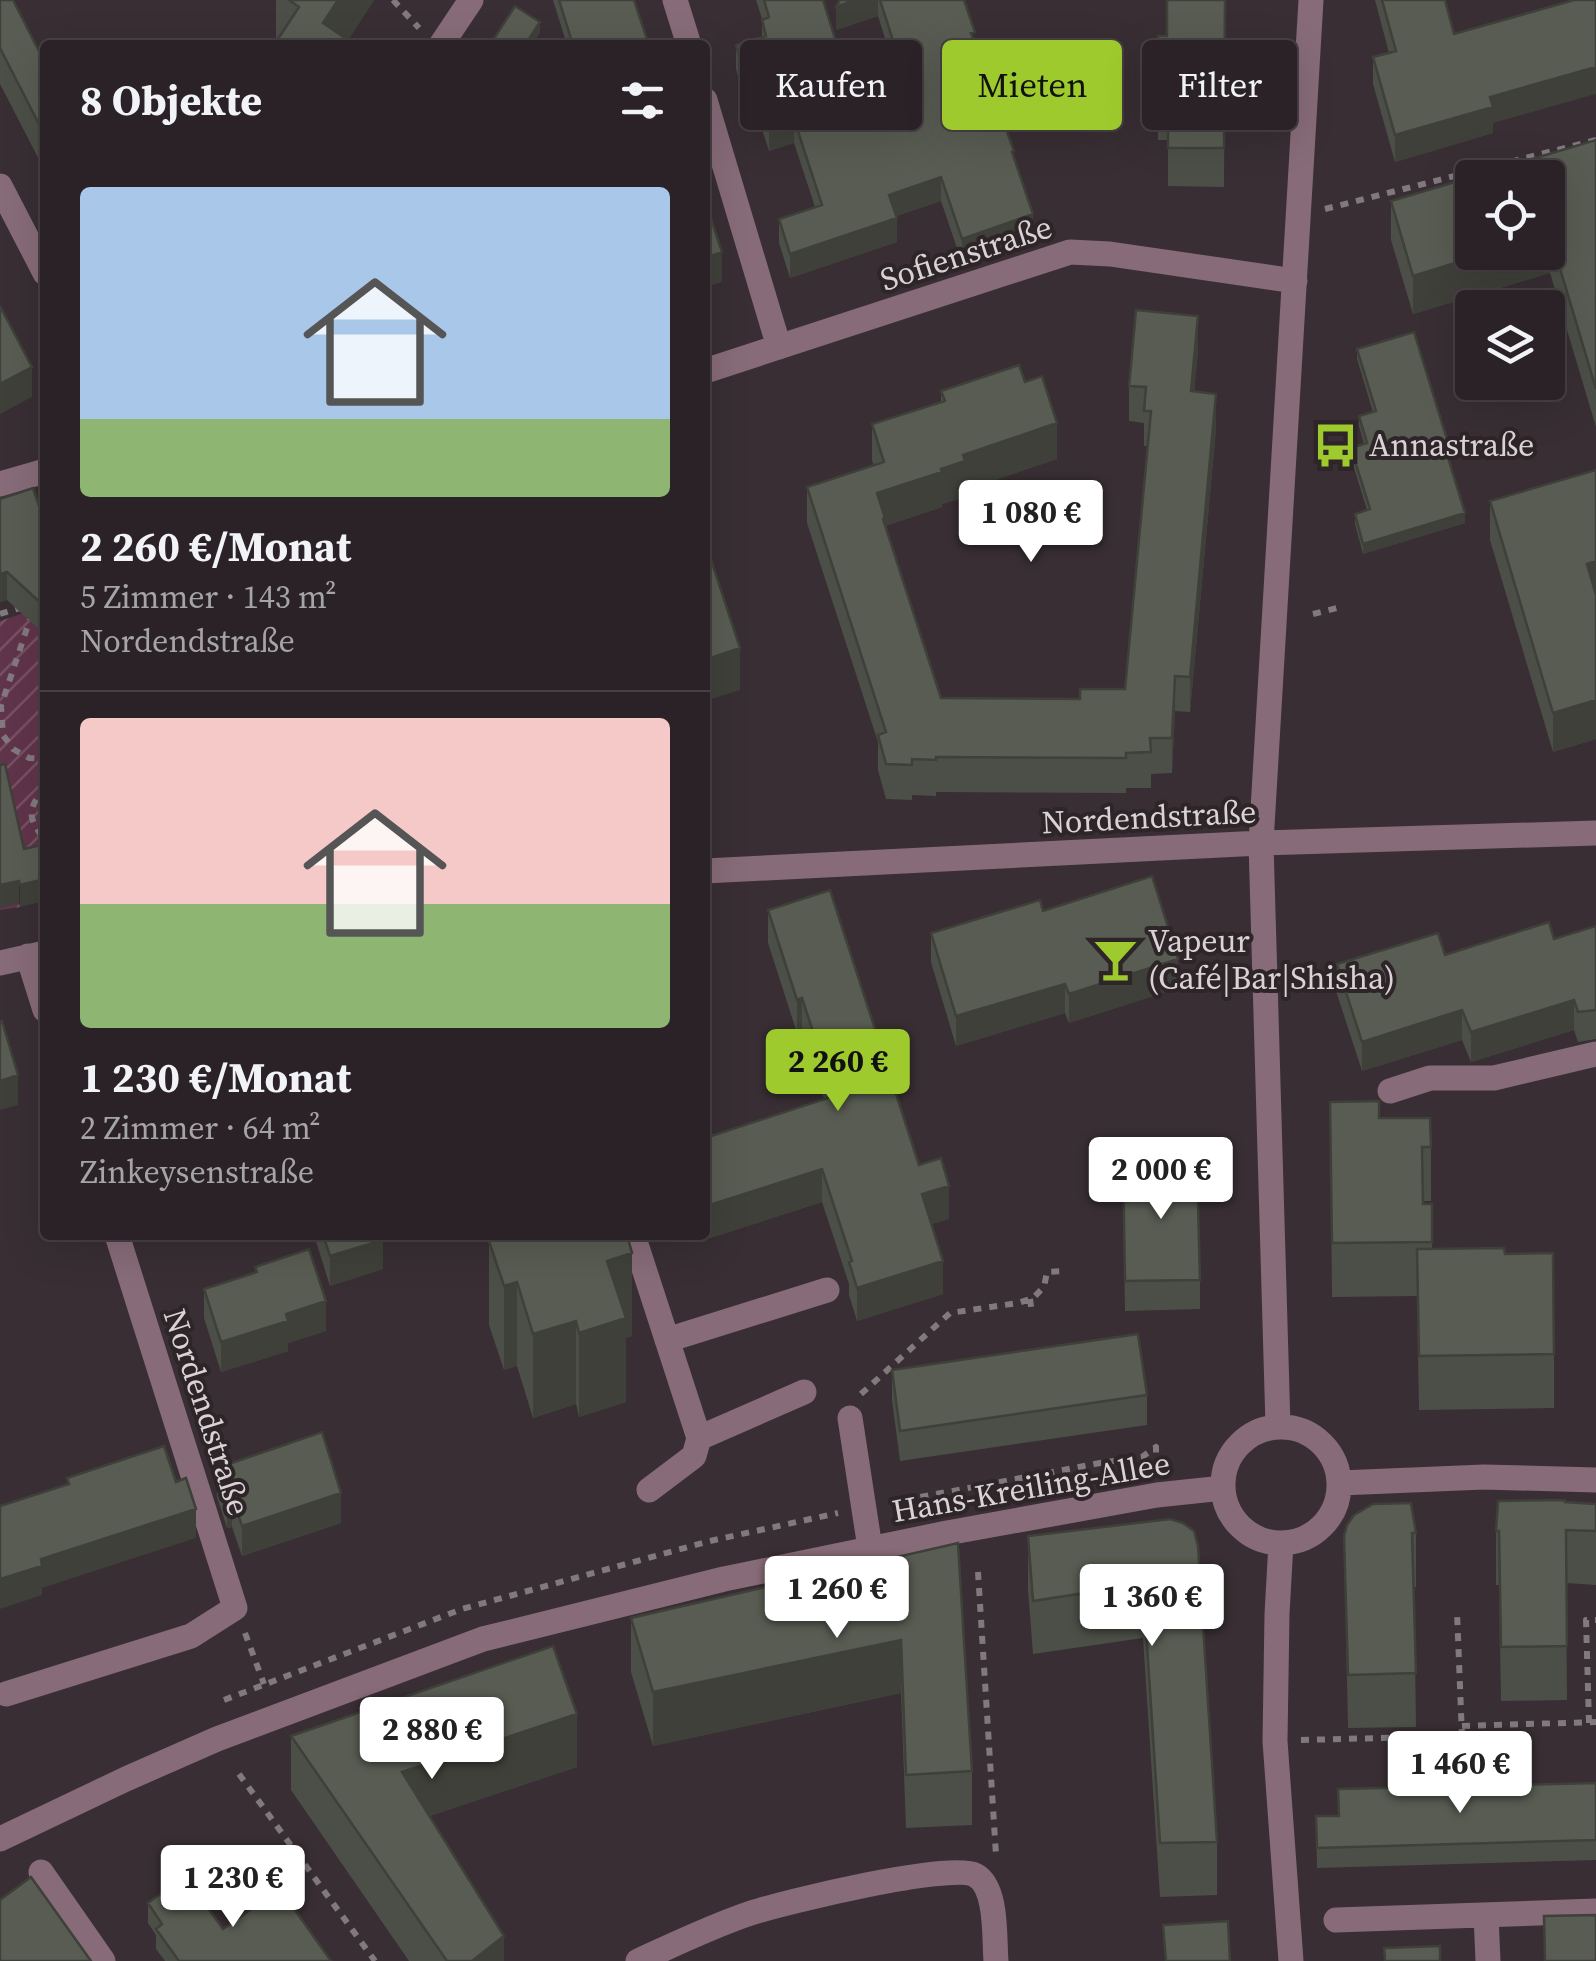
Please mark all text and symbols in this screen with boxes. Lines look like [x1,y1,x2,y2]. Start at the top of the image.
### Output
chip: Kaufen [740,40,922,130]
chip: Mieten [942,40,1122,130]
chip: Filter [1142,40,1297,130]
text: 8 Objekte [80,71,262,129]
icon: filters [615,73,670,128]
map controls [1455,160,1565,400]
button: locate [1455,160,1565,270]
street label: Sofienstraße [874,205,1058,301]
icon: home [285,252,465,432]
button: layers [1455,290,1565,400]
bus stop icon: Annastraße [1312,421,1360,469]
place label: Annastraße [1369,423,1534,467]
pin: 1 080 € [939,480,1123,565]
text: 1 080 € [981,490,1081,534]
text: 2 260 €/Monat [80,517,351,575]
text: 5 Zimmer · 143 m² [80,575,337,619]
text: Nordendstraße [80,619,295,663]
icon: home [285,783,465,963]
street label: Nordendstraße [1041,789,1257,845]
place label: Vapeur (Café|Bar|Shisha) [1148,919,1395,1000]
bar icon: Vapeur (Café|Bar|Shisha) [1091,935,1139,983]
pin: 2 260 € [746,1029,930,1114]
text: 2 260 € [788,1039,888,1083]
text: 1 230 €/Monat [80,1048,351,1106]
text: 2 Zimmer · 64 m² [80,1106,321,1150]
pin: 2 000 € [1069,1137,1253,1222]
text: 2 000 € [1111,1147,1211,1191]
text: Zinkeysenstraße [80,1150,314,1194]
street label: Nordendstraße [153,1303,261,1521]
street label: Hans-Kreiling-Allee [889,1441,1173,1533]
pin: 1 260 € [745,1556,929,1641]
pin: 1 360 € [1060,1564,1244,1649]
text: 1 260 € [787,1566,887,1610]
text: 1 360 € [1102,1574,1202,1618]
pin: 2 880 € [340,1697,524,1782]
text: 2 880 € [382,1707,482,1751]
pin: 1 460 € [1368,1731,1552,1816]
text: 1 460 € [1410,1741,1510,1785]
pin: 1 230 € [141,1845,325,1930]
text: 1 230 € [183,1855,283,1899]

